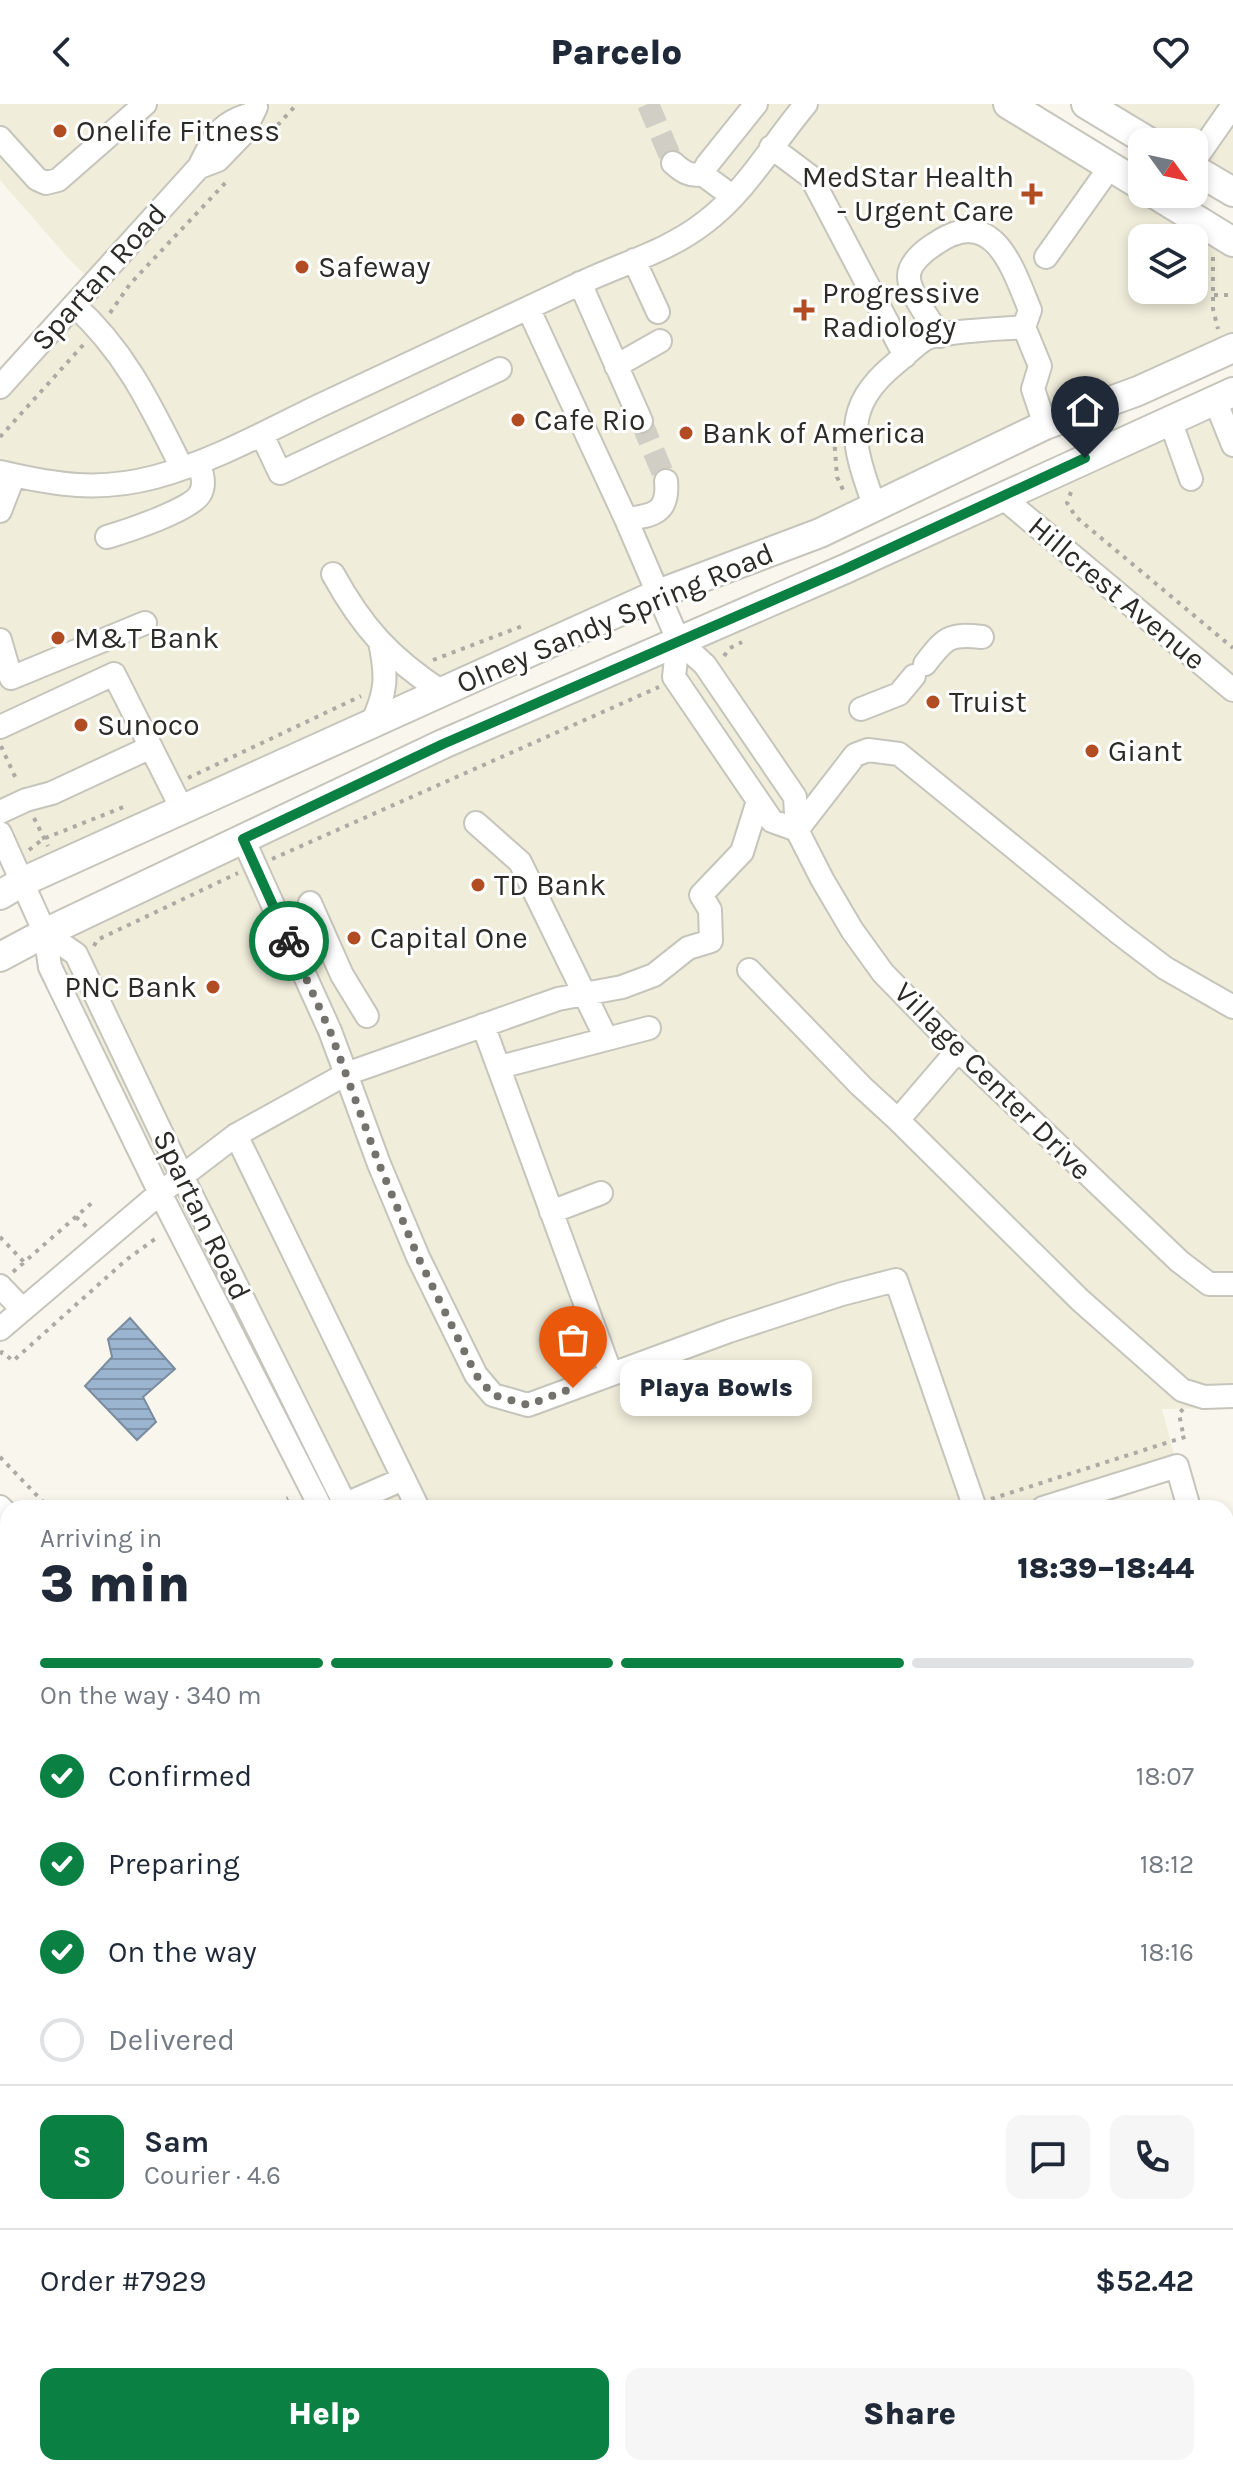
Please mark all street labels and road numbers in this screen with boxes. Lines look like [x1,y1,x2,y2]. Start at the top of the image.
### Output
street label: Spartan Road [24,196,174,358]
street label: Hillcrest Avenue [1021,508,1213,678]
street label: Olney Sandy Spring Road [451,535,779,701]
street label: Village Center Drive [887,975,1099,1187]
street label: Spartan Road [145,1124,259,1306]

